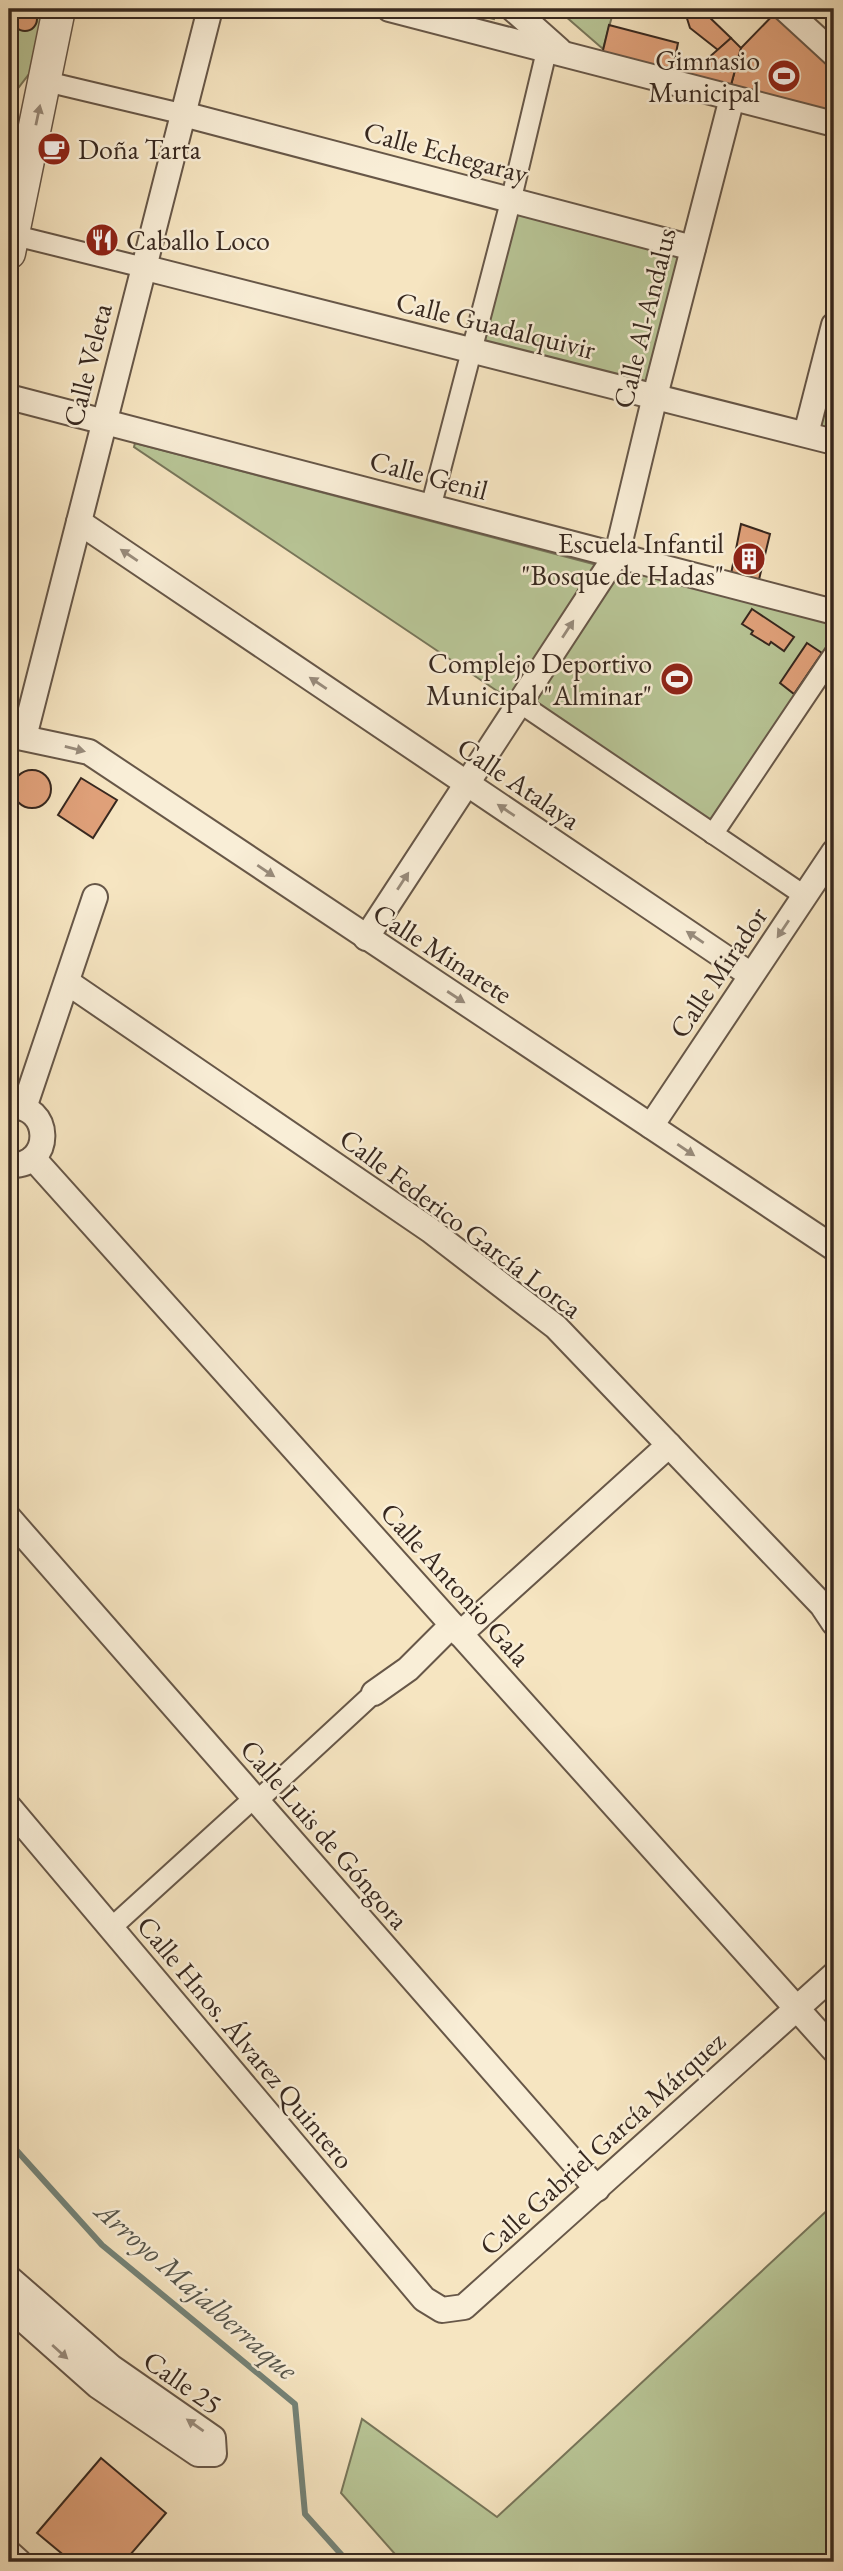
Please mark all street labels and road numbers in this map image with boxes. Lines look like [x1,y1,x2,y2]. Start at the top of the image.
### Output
street label: Calle Echegaray [360,113,533,191]
street label: Calle Al-Andalus [604,224,684,412]
street label: Calle Guadalquivir [393,283,600,367]
street label: Calle Veleta [54,299,120,430]
street label: Calle Genil [366,442,492,508]
street label: Calle Atalaya [450,729,588,838]
street label: Calle Minarete [367,895,520,1011]
street label: Calle Mirador [661,899,776,1045]
street label: Calle Federico García Lorca [333,1120,590,1326]
street label: Calle Antonio Gala [373,1495,540,1674]
street label: Calle Luis de Góngora [233,1732,418,1937]
street label: Calle Hnos. Álvarez Quintero [129,1908,363,2176]
street label: Calle Gabriel García Márquez [472,2023,733,2263]
street label: Calle 25 [137,2342,229,2422]

